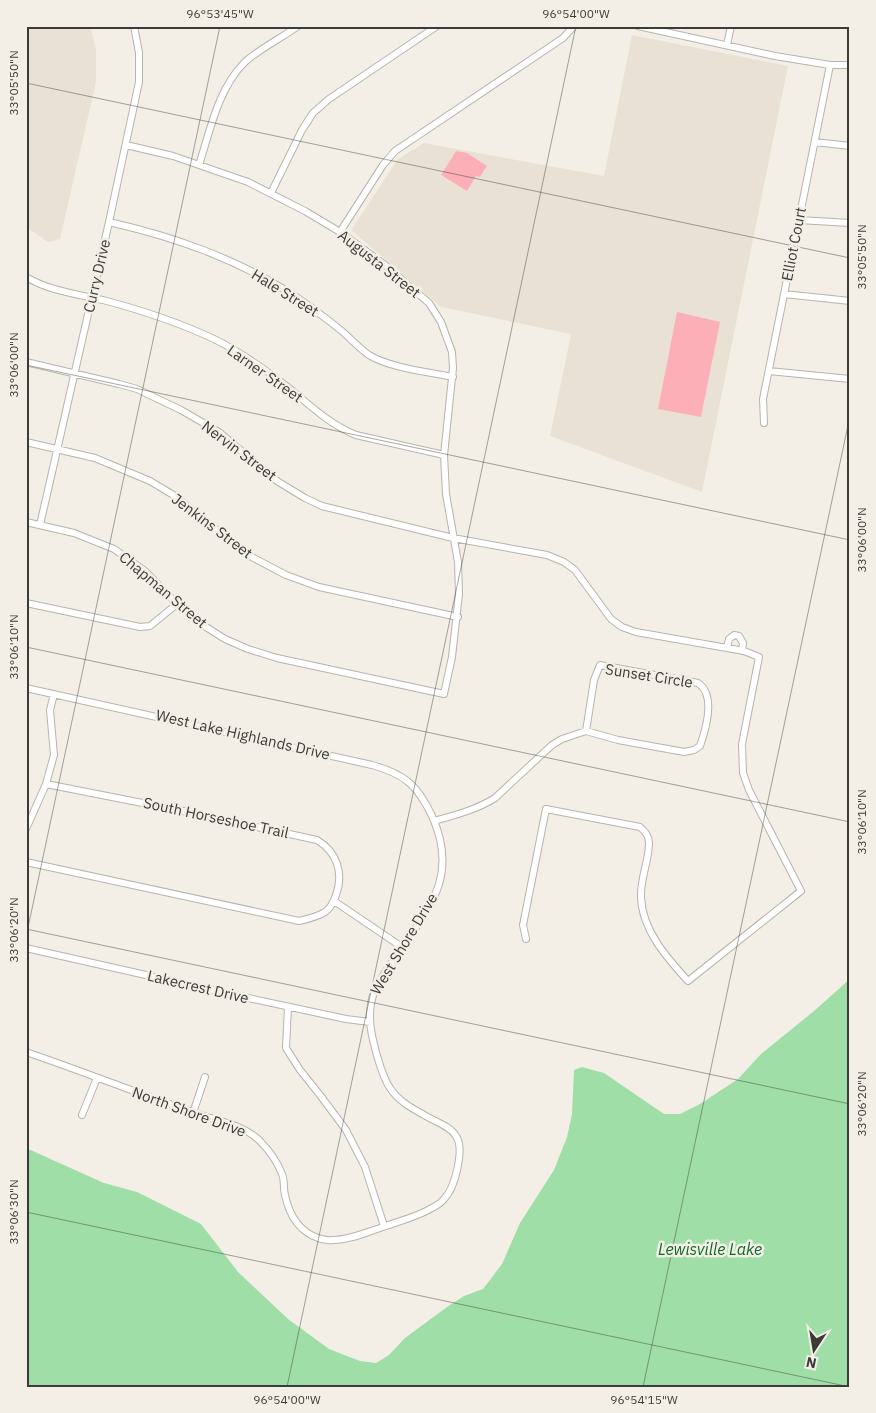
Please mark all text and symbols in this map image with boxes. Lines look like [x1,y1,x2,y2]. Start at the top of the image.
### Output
text: 96°53'45"W [186,6,254,21]
text: 96°54'00"W [542,6,610,21]
text: 33°05'50"N [6,50,21,116]
street label: Elliot Court [777,205,810,282]
text: 33°05'50"N [854,224,869,290]
street label: Augusta Street [334,225,424,302]
street label: Curry Drive [79,237,114,314]
street label: Hale Street [248,264,322,321]
text: 33°06'00"N [6,332,21,398]
street label: Larner Street [224,341,307,407]
street label: Nervin Street [198,416,280,485]
street label: Jenkins Street [168,489,257,562]
text: 33°06'00"N [854,507,869,573]
street label: Chapman Street [116,547,211,632]
text: 33°06'10"N [6,614,21,680]
street label: Sunset Circle [604,659,694,692]
street label: West Lake Highlands Drive [154,705,332,764]
text: 33°06'10"N [854,789,869,855]
street label: South Horseshoe Trail [142,793,291,842]
street label: West Shore Drive [366,890,441,998]
text: 33°06'20"N [6,897,21,963]
street label: Lakecrest Drive [146,966,251,1007]
text: 33°06'20"N [854,1071,869,1137]
street label: North Shore Drive [130,1082,249,1141]
text: 33°06'30"N [6,1179,21,1245]
water label: Lewisville Lake [658,1239,762,1259]
north arrow [788,1326,838,1376]
text: N [804,1353,818,1373]
text: 96°54'00"W [253,1392,321,1407]
text: 96°54'15"W [610,1392,678,1407]

